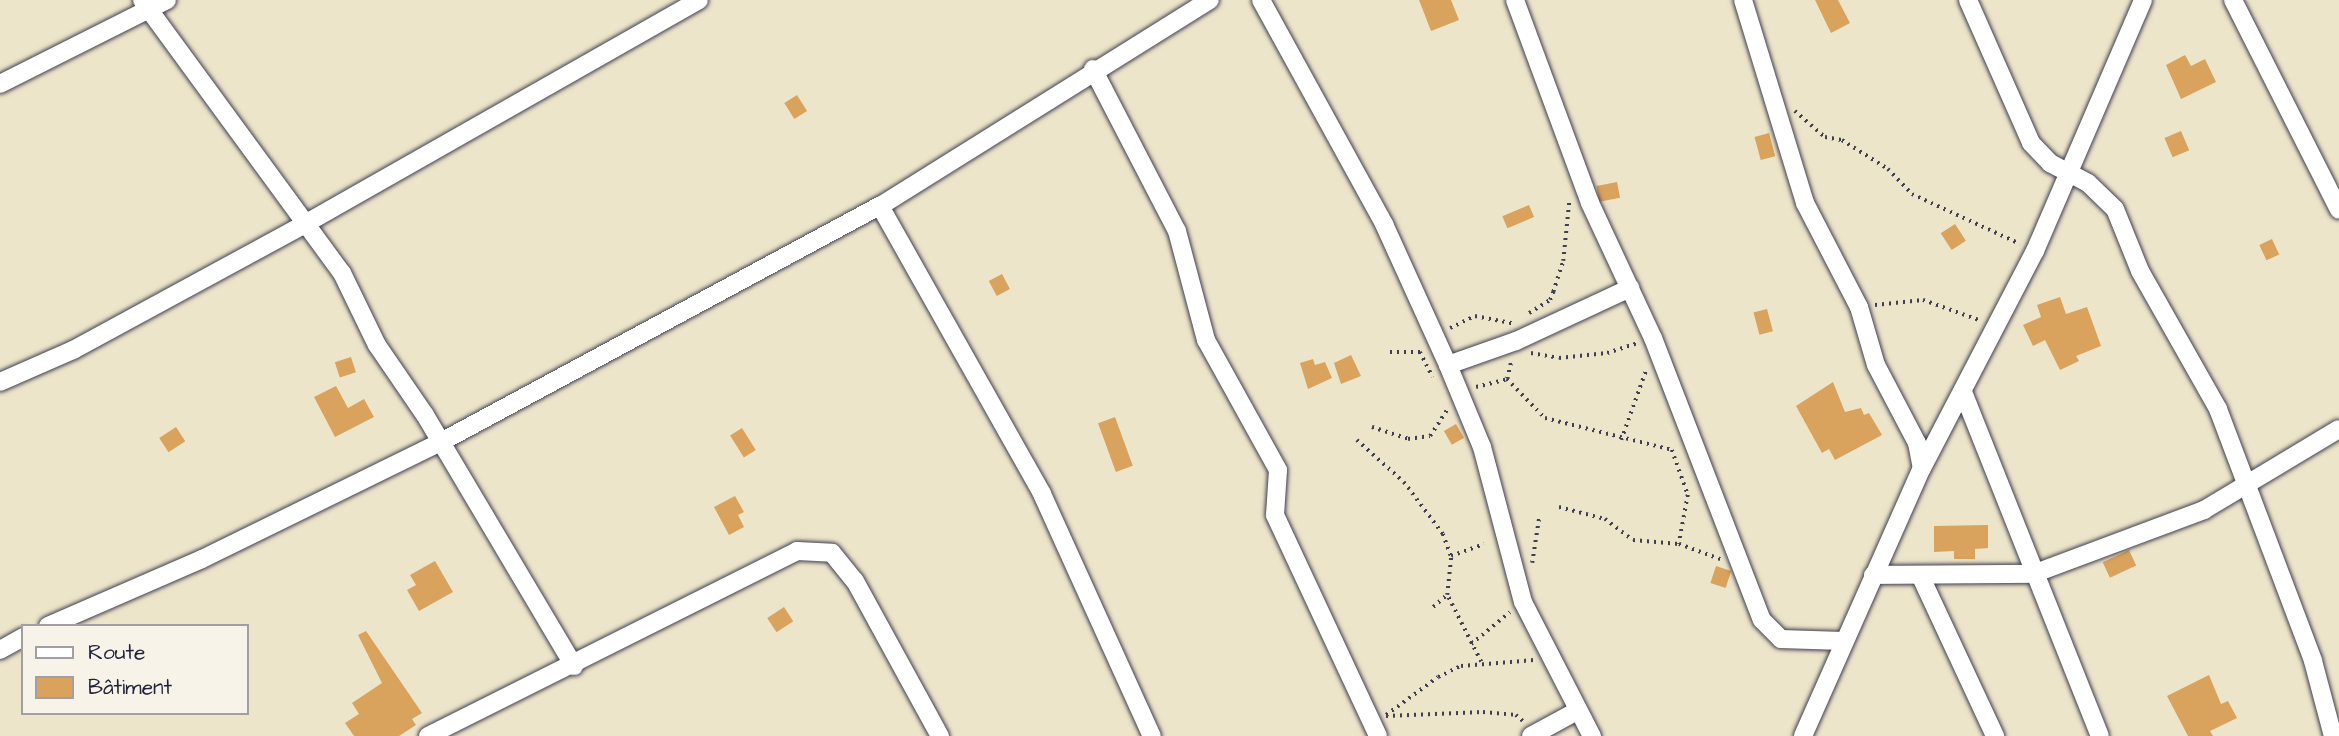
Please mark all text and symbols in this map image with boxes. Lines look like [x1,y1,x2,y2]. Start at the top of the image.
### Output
legend [21,624,248,715]
text: Route [88,638,145,667]
text: Bâtiment [88,673,172,702]

